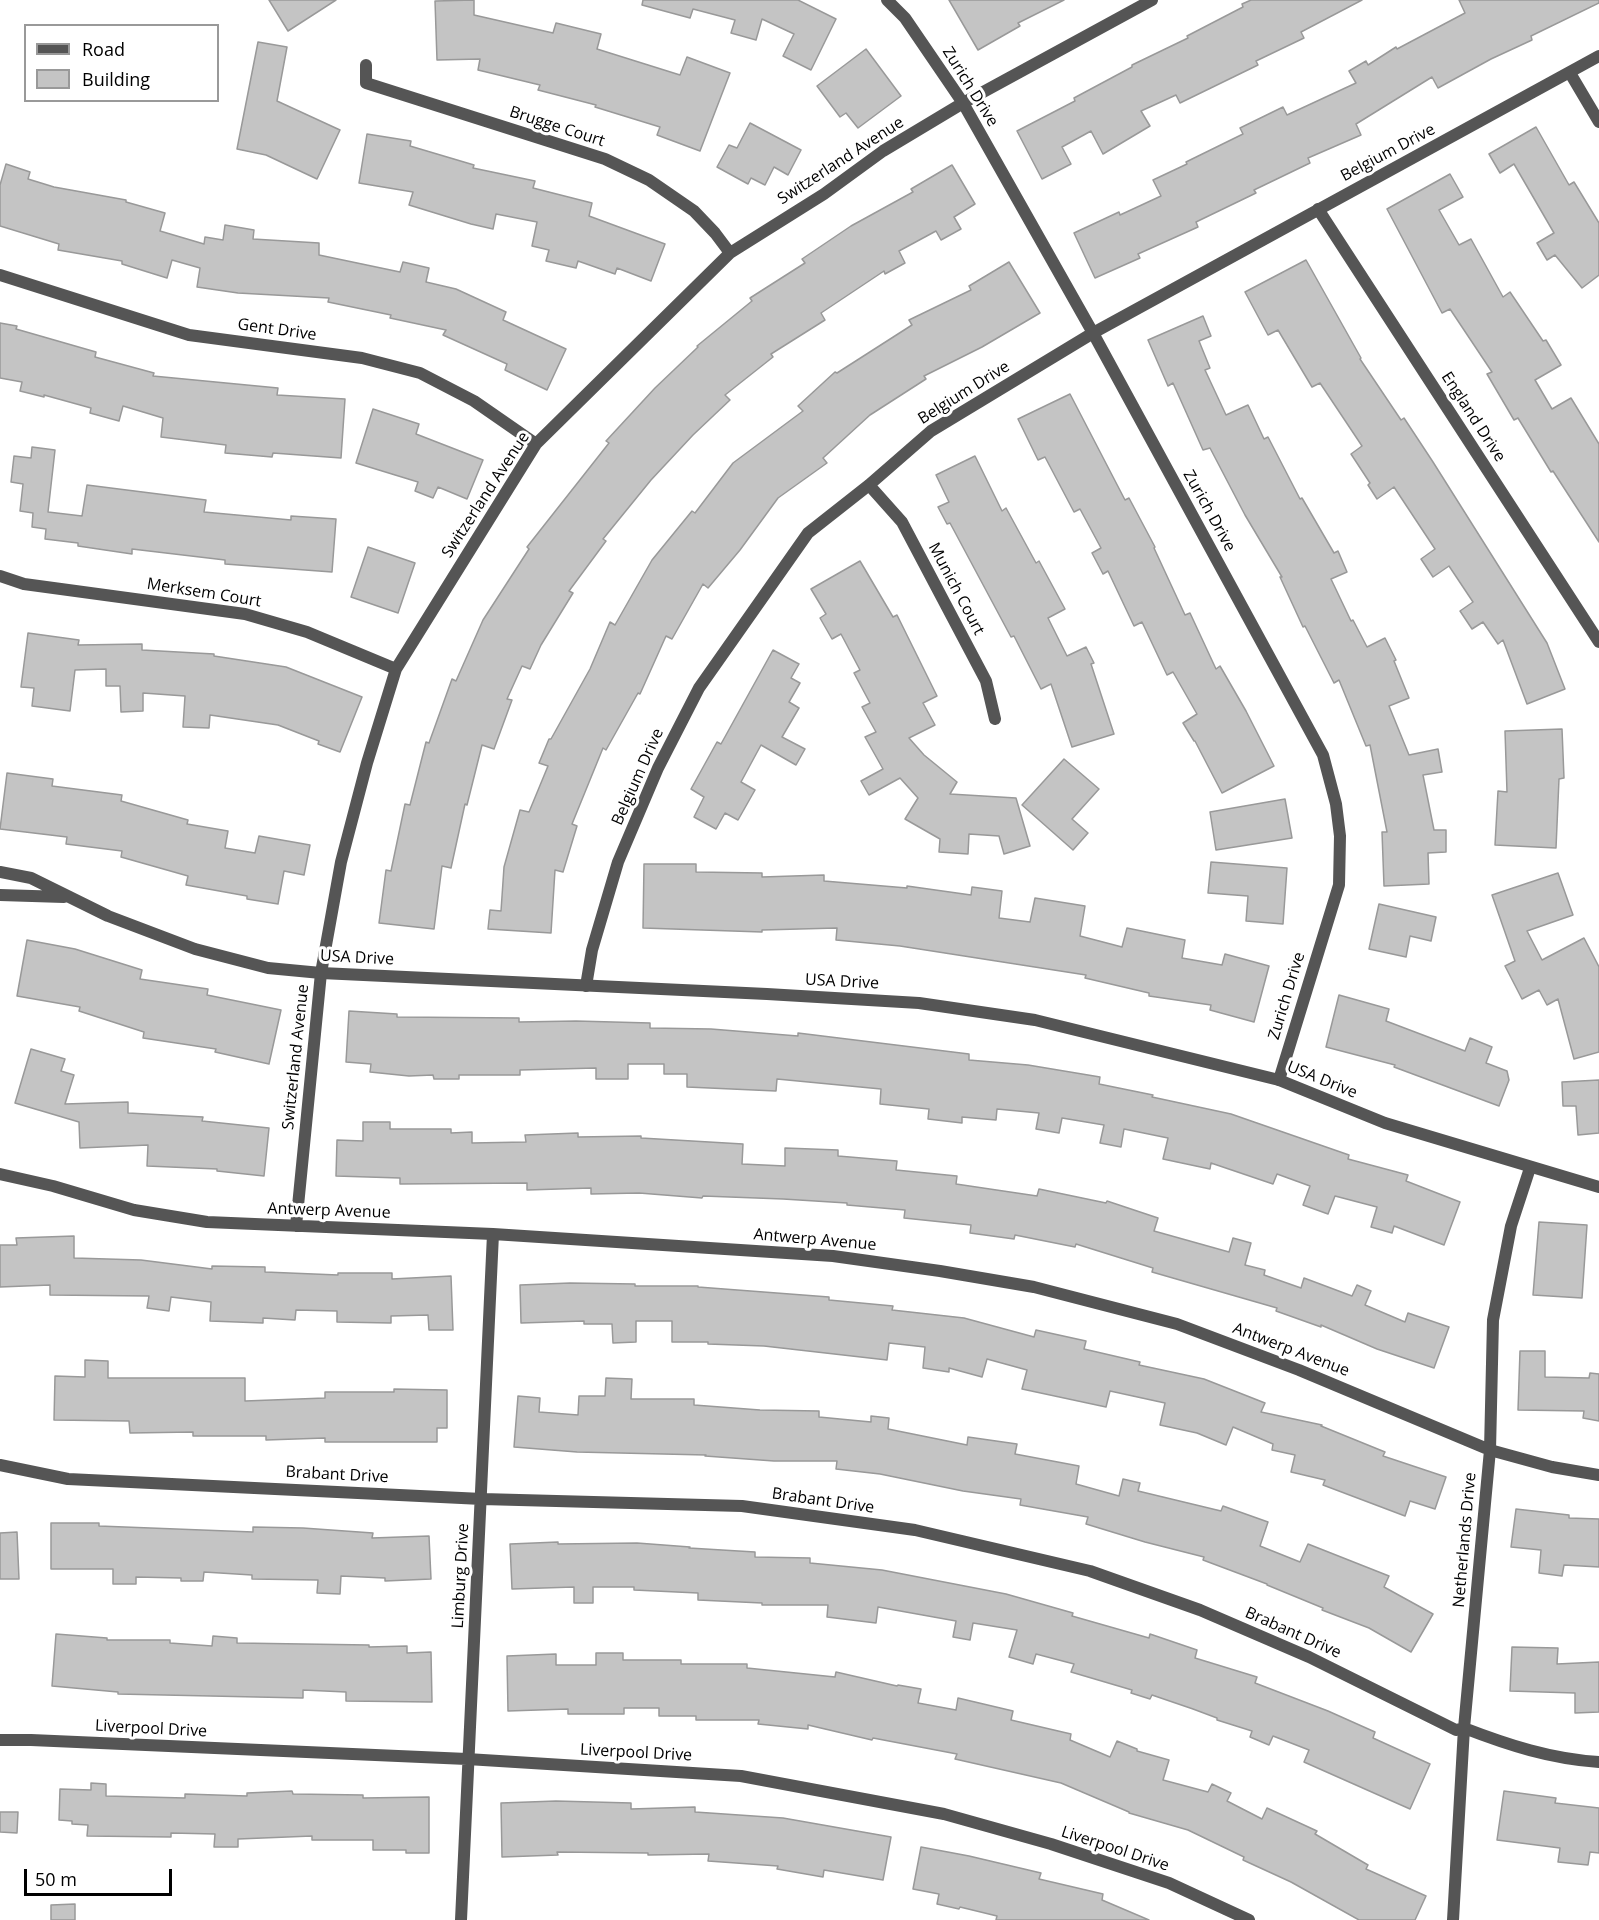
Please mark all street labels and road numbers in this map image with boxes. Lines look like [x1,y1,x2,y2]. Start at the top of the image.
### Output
street label: Zurich Drive [938,44,1002,130]
street label: Brugge Court [507,103,607,151]
street label: Switzerland Avenue [774,113,908,209]
street label: Belgium Drive [1338,120,1438,186]
street label: Gent Drive [236,315,318,345]
street label: Belgium Drive [915,357,1013,429]
street label: England Drive [1437,368,1509,466]
street label: Switzerland Avenue [438,428,534,562]
street label: Zurich Drive [1179,467,1239,555]
street label: Munich Court [924,540,988,638]
street label: Merksem Court [145,574,263,612]
street label: Belgium Drive [608,726,668,828]
street label: USA Drive [320,946,394,970]
street label: Zurich Drive [1265,950,1309,1042]
street label: USA Drive [805,970,879,994]
street label: Switzerland Avenue [279,983,313,1131]
street label: USA Drive [1284,1057,1360,1103]
street label: Antwerp Avenue [267,1199,391,1223]
street label: Antwerp Avenue [753,1225,877,1255]
street label: Antwerp Avenue [1230,1319,1352,1381]
street label: Brabant Drive [285,1463,389,1487]
street label: Netherlands Drive [1450,1472,1480,1608]
street label: Brabant Drive [771,1484,875,1518]
street label: Limburg Drive [449,1523,473,1629]
street label: Brabant Drive [1242,1603,1344,1663]
street label: Liverpool Drive [94,1716,208,1742]
street label: Liverpool Drive [579,1740,693,1766]
street label: Liverpool Drive [1059,1823,1171,1875]

